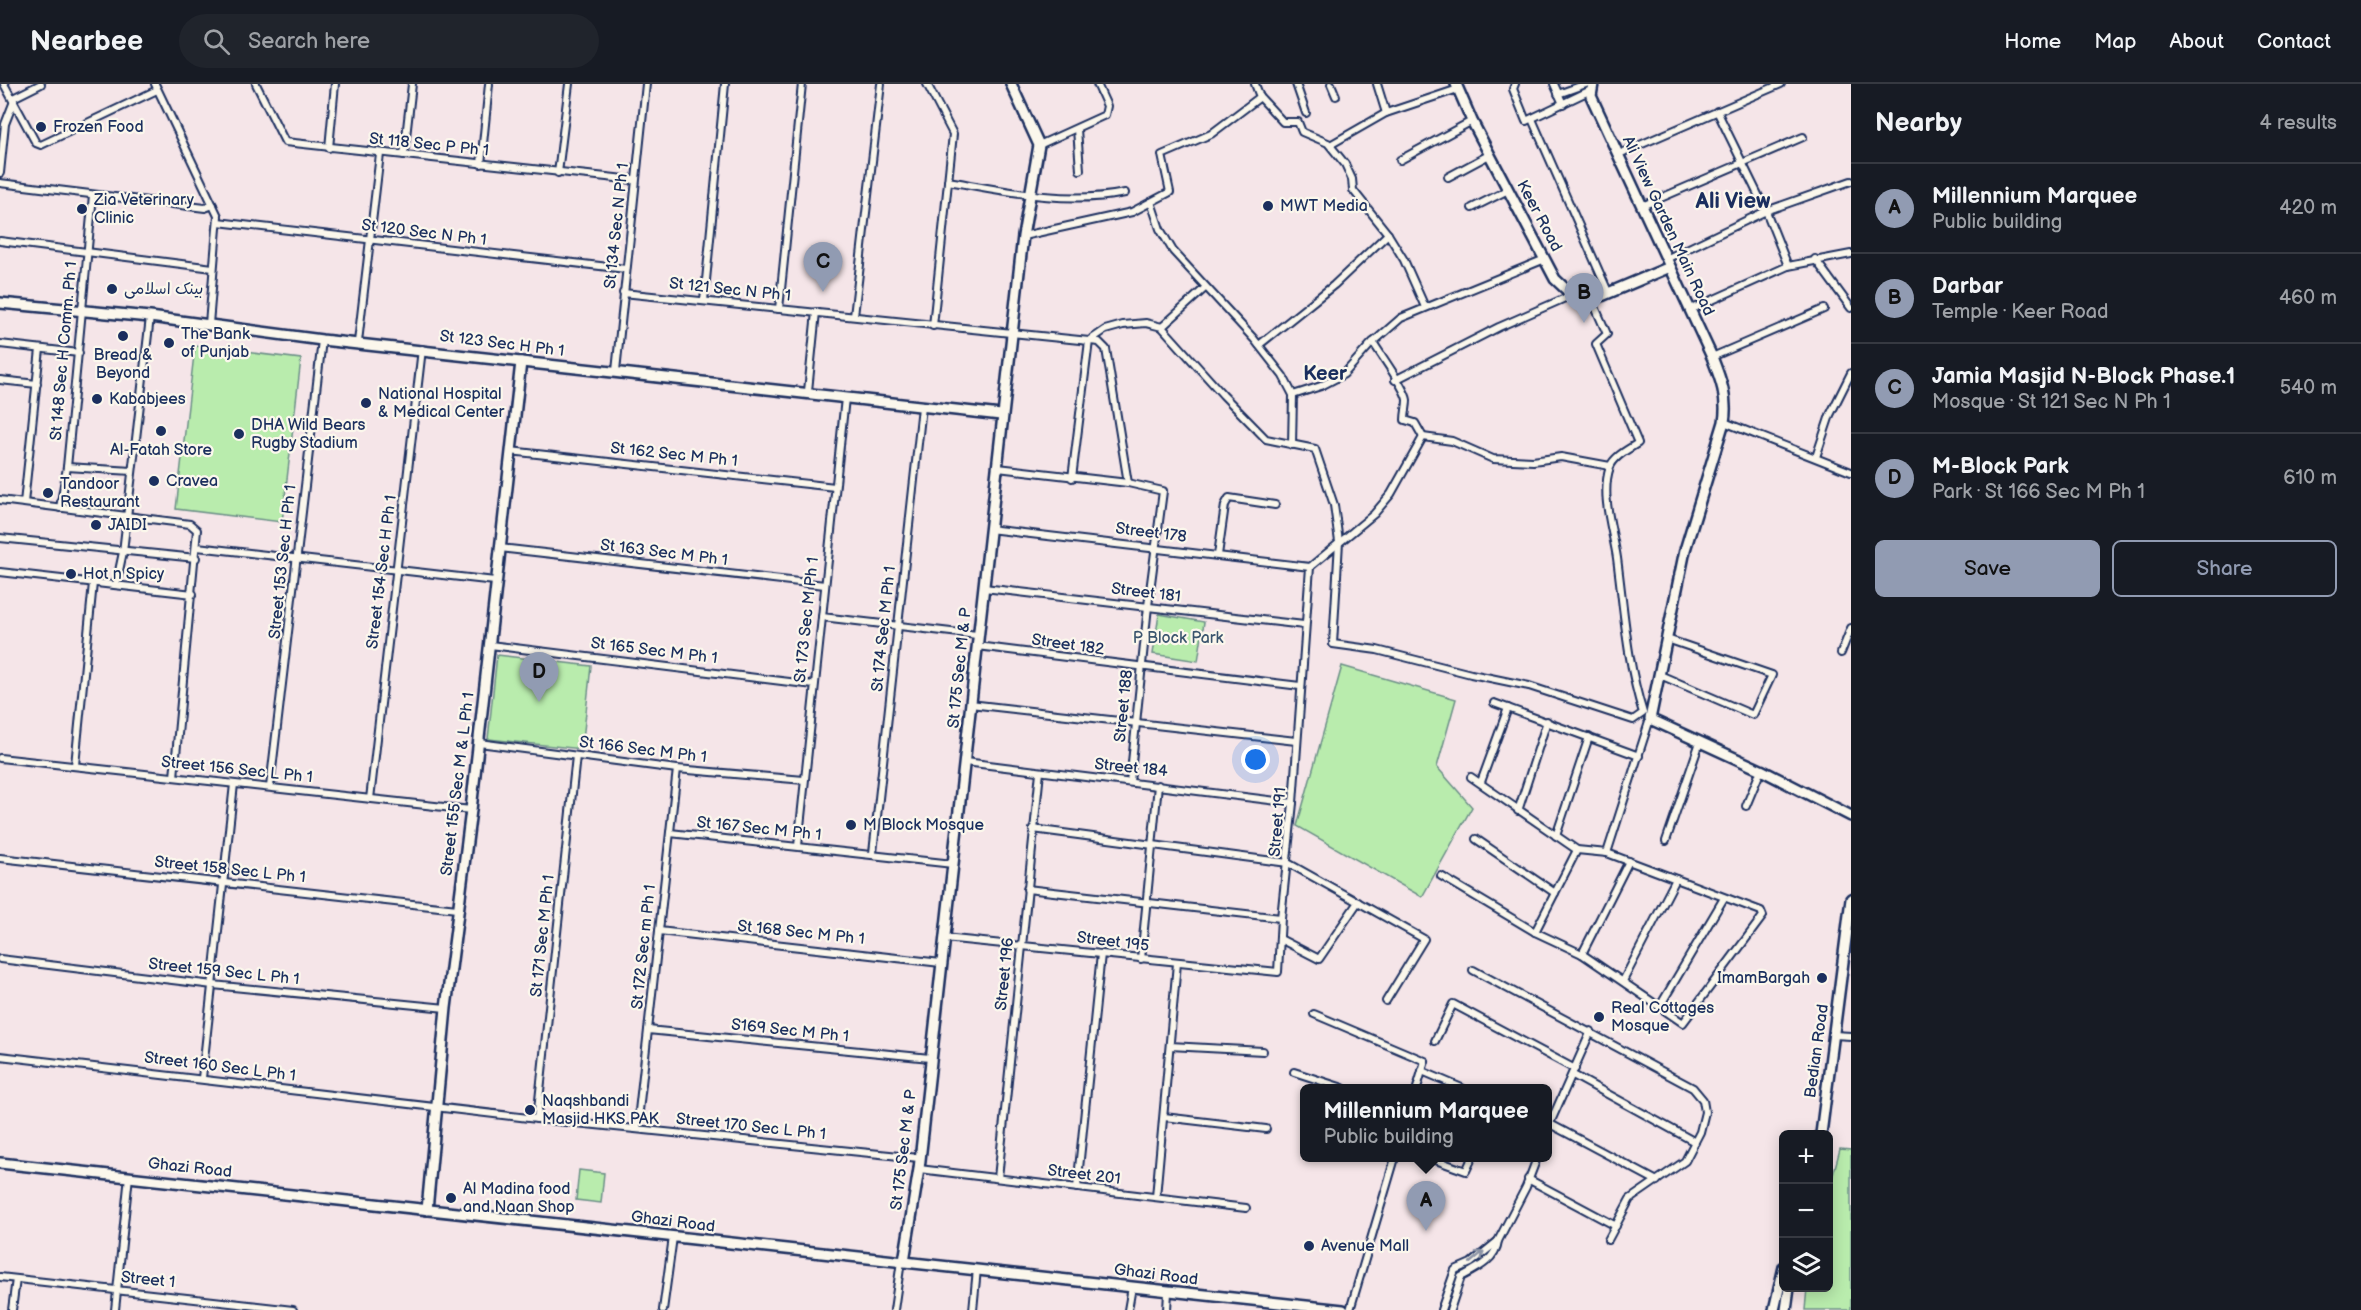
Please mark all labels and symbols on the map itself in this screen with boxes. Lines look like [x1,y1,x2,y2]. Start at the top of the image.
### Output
place label: Frozen Food [53,118,144,137]
marker: Frozen Food [34,120,48,134]
street label: St 118 Sec P Ph 1 [368,129,490,161]
street label: Ali View Garden Main Road [1618,133,1718,319]
street label: St 134 Sec N Ph 1 [601,162,633,290]
street label: Keer Road [1512,177,1566,255]
district label: Ali View [1695,188,1771,215]
place label: Zia Veterinary Clinic [93,191,195,228]
place label: MWT Media [1280,197,1368,216]
marker: MWT Media [1261,199,1275,213]
marker: Zia Veterinary Clinic [75,202,89,216]
street label: St 120 Sec N Ph 1 [360,216,488,250]
pin: C [804,242,842,292]
street label: St 148 Sec H Comm. Ph 1 [47,261,81,441]
street label: St 121 Sec N Ph 1 [668,274,792,306]
pin: B [1564,274,1604,323]
place label: بینک اسلامی [124,280,203,299]
marker: بینک اسلامی [105,282,119,296]
place label: The Bank of Punjab [181,325,250,362]
street label: St 123 Sec H Ph 1 [439,327,565,361]
marker: Bread & Beyond [116,329,130,343]
marker: The Bank of Punjab [162,336,176,350]
place label: Bread & Beyond [93,346,153,383]
district label: Keer [1303,362,1348,386]
place label: National Hospital & Medical Center [378,385,504,422]
place label: Kababjees [109,390,186,409]
marker: Kababjees [90,392,104,406]
marker: National Hospital & Medical Center [359,396,373,410]
place label: DHA Wild Bears Rugby Stadium [251,416,366,453]
marker: Al-Fatah Store [154,424,168,438]
marker: DHA Wild Bears Rugby Stadium [232,427,246,441]
street label: St 162 Sec M Ph 1 [609,439,739,471]
place label: Al-Fatah Store [110,441,212,460]
place label: Cravea [166,472,218,491]
marker: Cravea [147,474,161,488]
place label: Tandoor Restaurant [60,475,140,512]
street label: Street 153 Sec H Ph 1 [265,484,301,640]
marker: Tandoor Restaurant [41,486,55,500]
street label: Street 154 Sec H Ph 1 [363,494,401,650]
place label: JAIDI [108,516,147,535]
marker: JAIDI [89,518,103,532]
street label: Street 178 [1114,519,1188,547]
street label: St 163 Sec M Ph 1 [599,536,729,570]
street label: St 173 Sec M Ph 1 [791,556,823,684]
place label: Hot n Spicy [83,565,165,584]
street label: St 174 Sec M Ph 1 [868,565,900,693]
marker: Hot n Spicy [64,567,78,581]
street label: Street 181 [1110,579,1182,607]
street label: St 175 Sec M & P [944,607,976,729]
park label: P Block Park [1133,629,1223,648]
street label: Street 182 [1030,630,1106,660]
street label: St 165 Sec M Ph 1 [590,634,718,668]
pin: D [520,652,558,702]
street label: Street 188 [1111,669,1137,743]
street label: Street 155 Sec M & L Ph 1 [437,691,479,877]
street label: St 166 Sec M Ph 1 [578,733,708,767]
your location [1241,745,1270,774]
street label: Street 156 Sec L Ph 1 [160,753,314,787]
street label: Street 184 [1093,755,1169,781]
street label: Street 191 [1265,786,1291,858]
street label: St 167 Sec M Ph 1 [696,813,822,845]
place label: M Block Mosque [863,816,984,835]
marker: M Block Mosque [844,818,858,832]
street label: Street 158 Sec L Ph 1 [153,853,307,887]
street label: St 171 Sec M Ph 1 [527,874,559,998]
street label: St 172 Sec m Ph 1 [628,884,660,1010]
street label: St 168 Sec M Ph 1 [736,917,866,949]
street label: Street 195 [1076,928,1150,956]
street label: Street 196 [992,936,1018,1012]
street label: Street 159 Sec L Ph 1 [148,955,300,989]
place label: ImamBargah [1717,969,1810,988]
marker: ImamBargah [1815,971,1829,985]
place label: Real Cottages Mosque [1611,999,1714,1036]
street label: Bedian Road [1801,1003,1833,1099]
marker: Real Cottages Mosque [1592,1010,1606,1024]
street label: S169 Sec M Ph 1 [730,1015,850,1047]
street label: Street 160 Sec L Ph 1 [143,1048,297,1086]
street label: St 175 Sec M & P [887,1089,921,1211]
place label: Naqshbandi Masjid HKS PAK [542,1092,660,1129]
marker: Naqshbandi Masjid HKS PAK [523,1103,537,1117]
street label: Street 170 Sec L Ph 1 [675,1110,827,1144]
street label: Ghazi Road [147,1154,233,1182]
street label: Street 201 [1046,1161,1122,1189]
place label: Al Madina food and Naan Shop [463,1180,575,1217]
pin: A [1406,1182,1446,1231]
marker: Al Madina food and Naan Shop [444,1191,458,1205]
street label: Ghazi Road [630,1207,716,1237]
place label: Avenue Mall [1321,1237,1409,1256]
marker: Avenue Mall [1302,1239,1316,1253]
one-way arrow [1469,1250,1484,1264]
street label: Ghazi Road [1113,1260,1199,1290]
street label: Street 1 [120,1268,176,1292]

